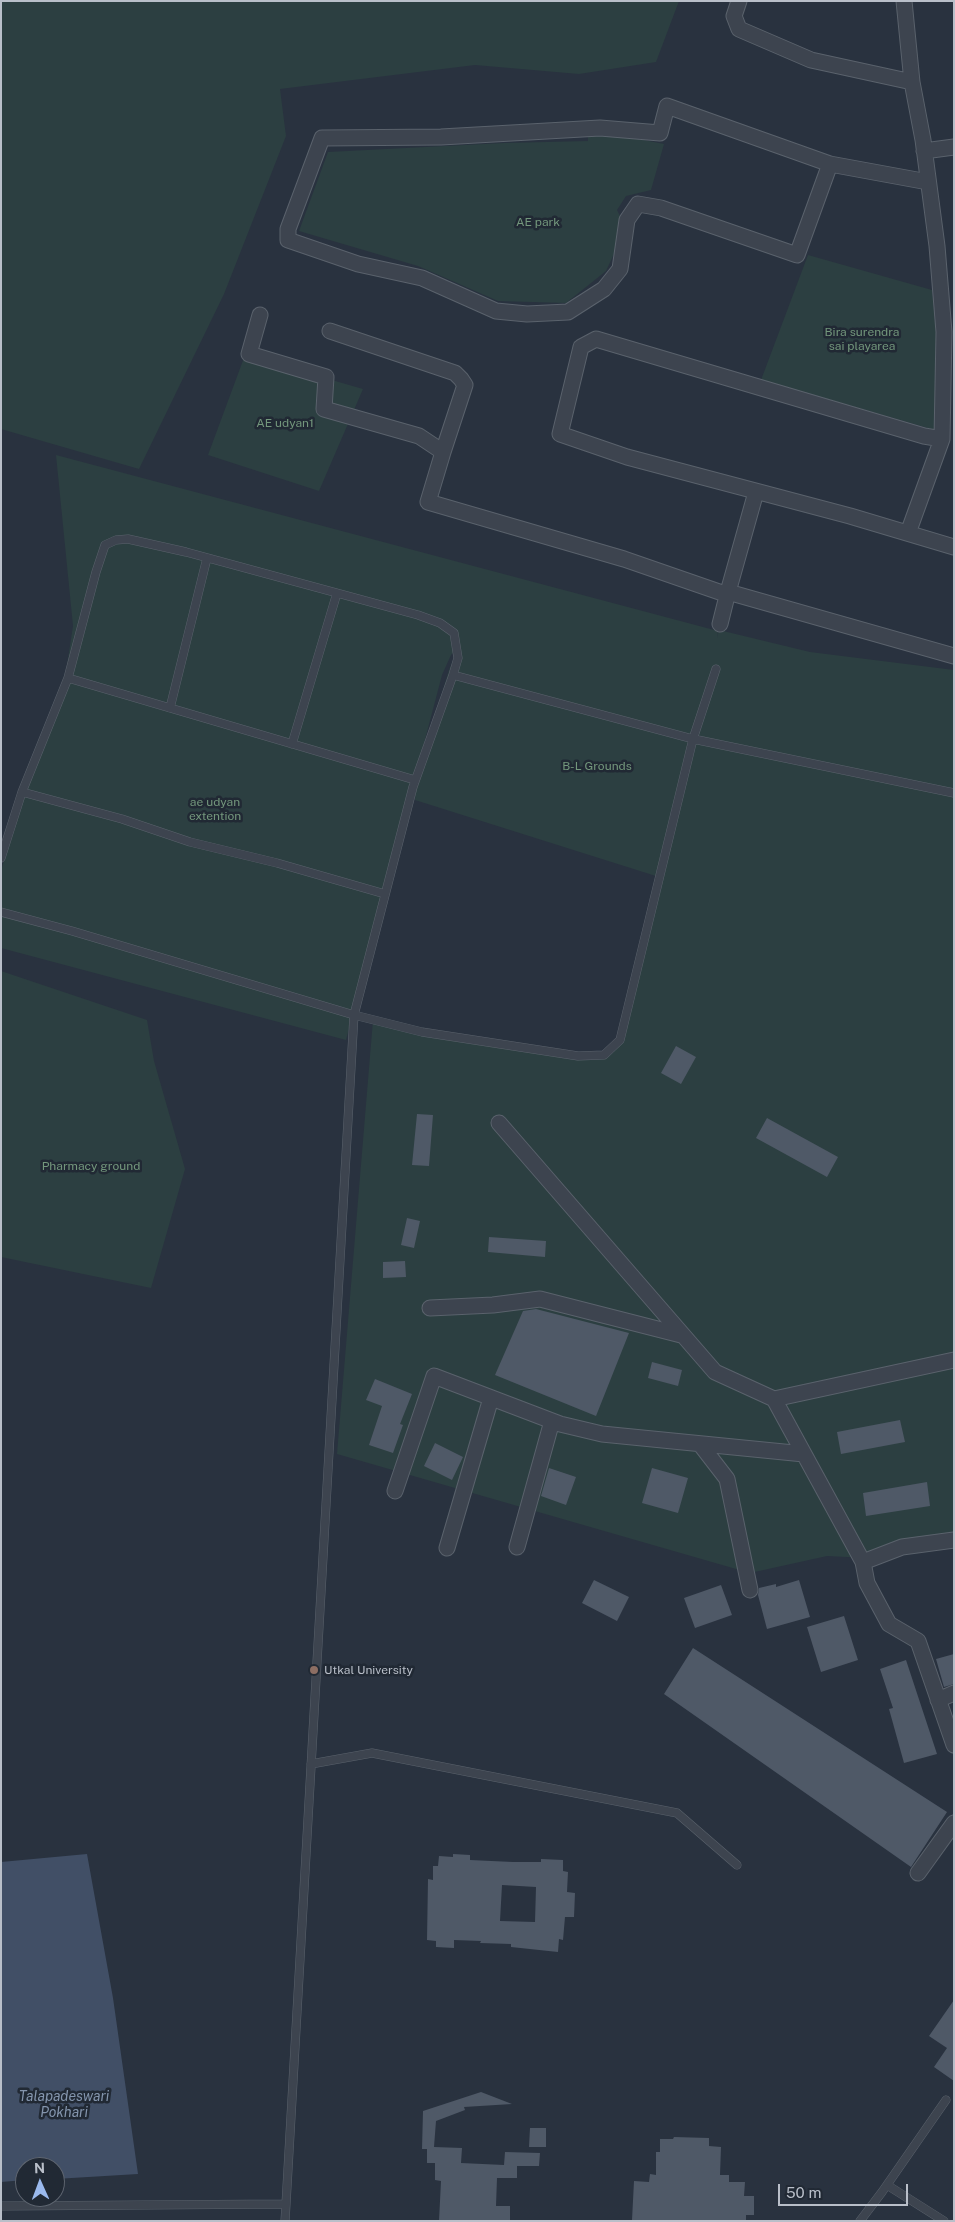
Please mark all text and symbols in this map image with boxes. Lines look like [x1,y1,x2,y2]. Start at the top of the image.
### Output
park label: AE park [516,215,560,229]
park label: Bira surendra sai playarea [825,325,899,353]
park label: AE udyan1 [256,416,314,430]
park label: B-L Grounds [562,759,632,773]
park label: ae udyan extention [189,795,241,823]
park label: Pharmacy ground [42,1159,140,1173]
place label: Utkal University [324,1663,413,1677]
marker: Utkal University [308,1664,320,1676]
water label: Talapadeswari Pokhari [19,2089,109,2122]
north arrow [15,2157,65,2207]
text: N [34,2160,45,2176]
scale bar [780,2174,910,2206]
text: 50 m [786,2184,821,2201]

